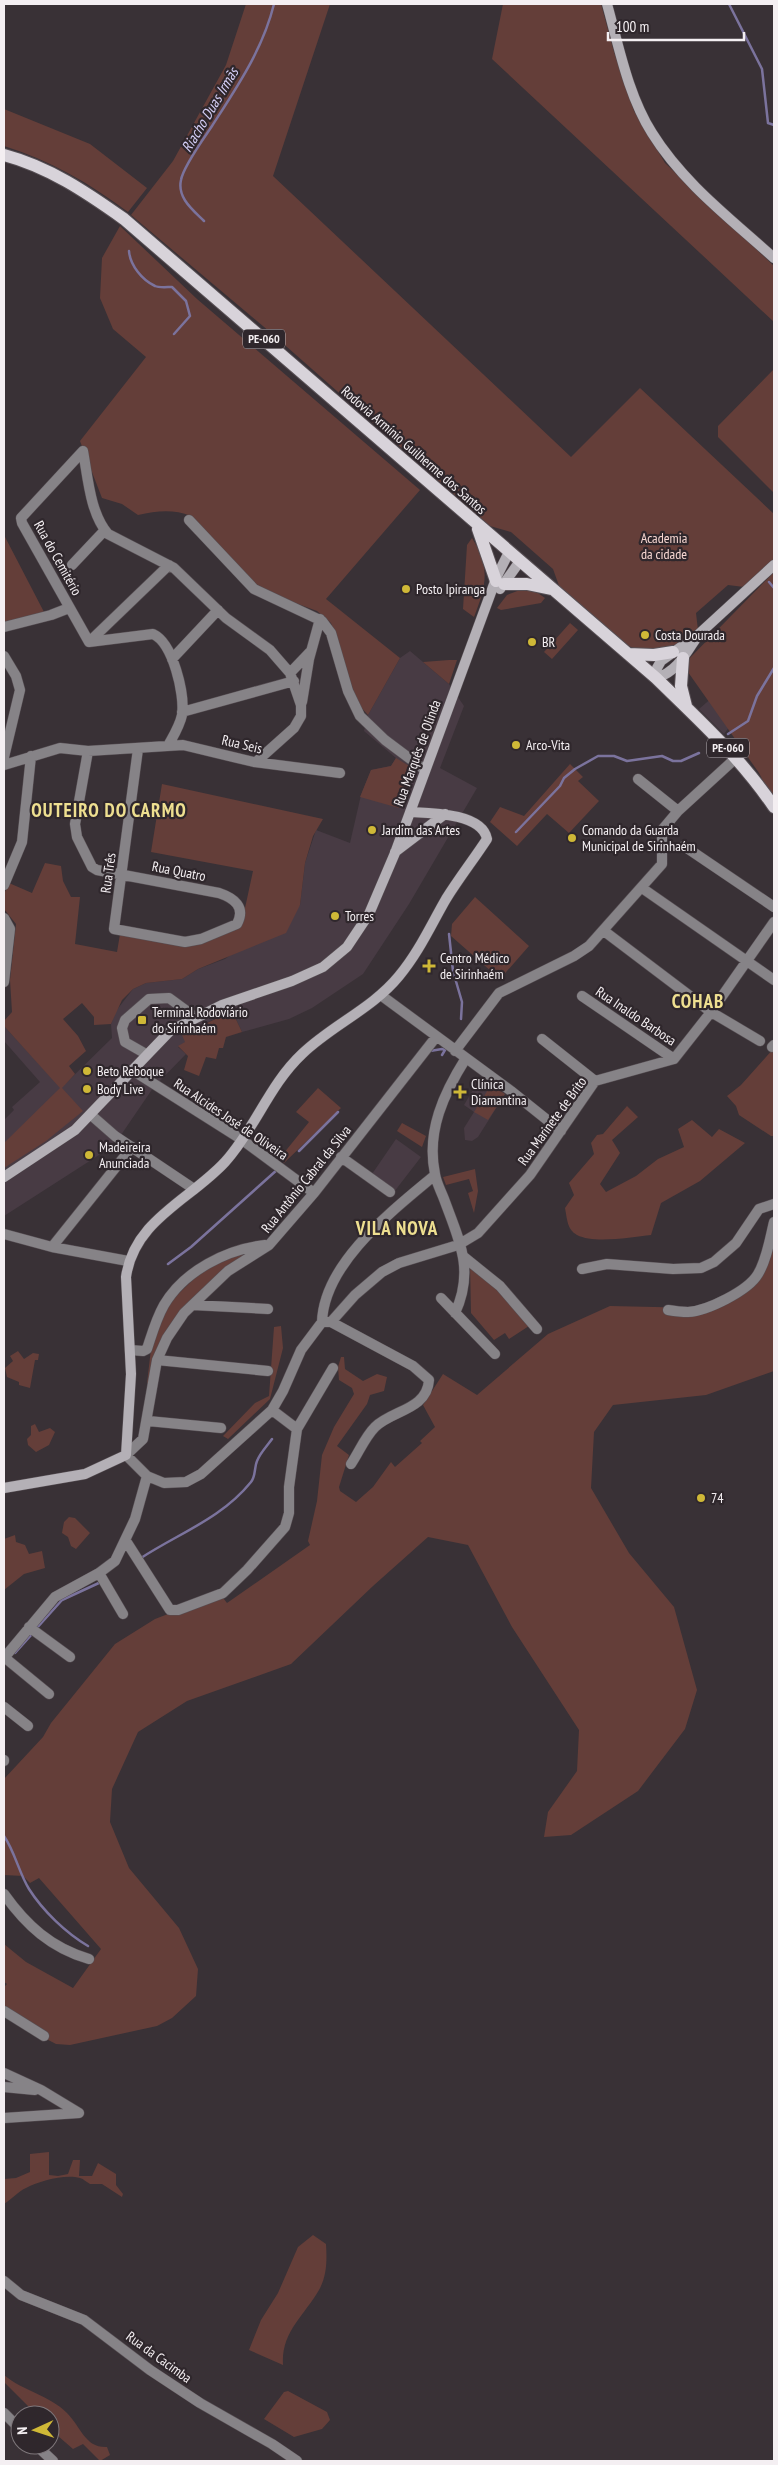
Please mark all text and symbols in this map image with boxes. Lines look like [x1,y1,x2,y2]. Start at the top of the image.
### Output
scale bar [608,10,744,42]
text: 100 m [616,17,649,36]
water label: Riacho Duas Irmãs [177,62,243,155]
road number: PE-060 [243,329,285,348]
street label: Rodovia Armínio Guilherme dos Santos [338,382,491,518]
street label: Rua do Cemitério [30,517,86,599]
park label: Academia da cidade [641,529,687,563]
place label: Posto Ipiranga [416,580,485,598]
marker: Posto Ipiranga [400,583,412,595]
place label: Costa Dourada [655,626,725,644]
marker: Costa Dourada [639,629,651,641]
place label: BR [542,633,556,651]
marker: BR [526,636,538,648]
street label: Rua Marquês de Olinda [389,697,445,809]
street label: Rua Seis [220,731,264,757]
place label: Arco-Vita [526,736,570,754]
road number: PE-060 [707,738,749,758]
marker: Arco-Vita [510,739,522,751]
district label: OUTEIRO DO CARMO [31,798,187,822]
place label: Jardim das Artes [381,821,460,839]
place label: Comando da Guarda Municipal de Sirinhaém [582,821,696,855]
marker: Jardim das Artes [366,824,378,836]
marker: Comando da Guarda Municipal de Sirinhaém [566,832,578,844]
street label: Rua Três [96,851,120,894]
street label: Rua Quatro [151,857,207,885]
place label: Torres [345,907,374,925]
marker: Torres [329,910,341,922]
place label: Centro Médico de Sirinhaém [440,949,509,983]
marker: Centro Médico de Sirinhaém [422,959,436,973]
street label: Rua Inaldo Barbosa [592,982,680,1050]
district label: COHAB [672,989,724,1013]
place label: Terminal Rodoviário do Sirinhaém [152,1003,248,1037]
marker: Terminal Rodoviário do Sirinhaém [136,1014,148,1026]
place label: Beto Reboque [97,1062,164,1080]
marker: Beto Reboque [81,1065,93,1077]
street label: Rua Marinete de Brito [514,1073,590,1169]
street label: Rua Alcides José de Oliveira [170,1074,292,1164]
place label: Clínica Diamantina [471,1075,526,1109]
place label: Body Live [97,1080,144,1098]
marker: Body Live [81,1083,93,1095]
marker: Clínica Diamantina [453,1085,467,1099]
street label: Rua Antônio Cabral da Silva [257,1122,355,1236]
place label: Madeireira Anunciada [99,1138,151,1172]
marker: Madeireira Anunciada [83,1149,95,1161]
district label: VILA NOVA [355,1216,438,1240]
place label: 74 [711,1489,724,1507]
marker: 74 [695,1492,707,1504]
street label: Rua da Cacimba [123,2327,195,2387]
north arrow [10,2405,60,2455]
text: N [13,2426,31,2435]

